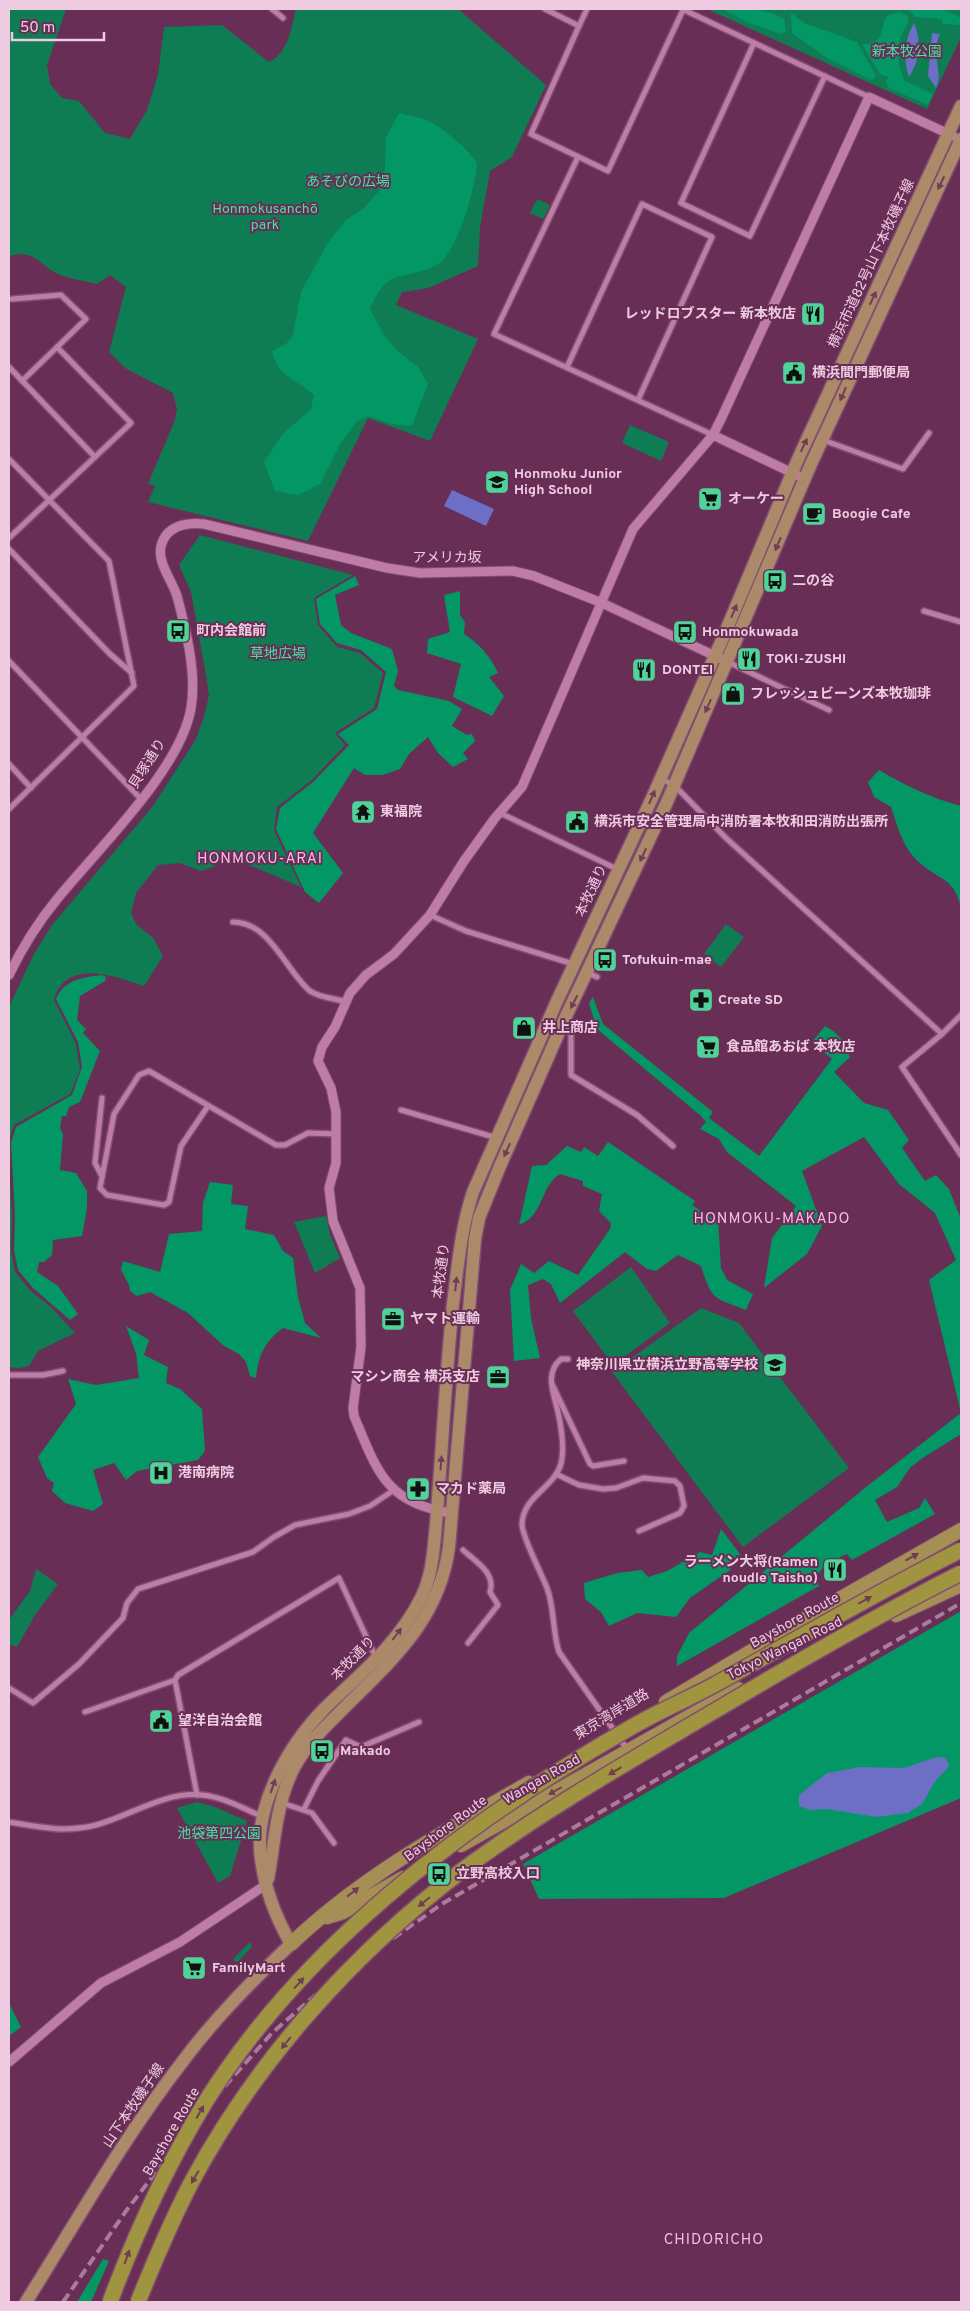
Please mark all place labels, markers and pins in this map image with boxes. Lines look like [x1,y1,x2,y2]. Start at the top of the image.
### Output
restaurant icon: レッドロブスター 新本牧店 [800,301,826,327]
place label: レッドロブスター 新本牧店 [625,305,796,323]
public building icon: 横浜間門郵便局 [781,360,807,386]
place label: 横浜間門郵便局 [812,364,910,382]
place label: Honmoku Junior High School [514,466,622,499]
school or university icon: Honmoku Junior High School [484,469,510,495]
supermarket icon: オーケー [697,486,723,512]
place label: オーケー [728,491,784,508]
cafe icon: Boogie Cafe [801,501,827,527]
place label: Boogie Cafe [832,506,911,523]
bus stop icon: 二の谷 [762,568,788,594]
place label: 二の谷 [792,573,835,590]
bus stop icon: 町内会館前 [165,618,191,644]
bus stop icon: Honmokuwada [672,619,698,645]
place label: 町内会館前 [196,622,266,640]
place label: Honmokuwada [702,624,799,641]
restaurant icon: TOKI-ZUSHI [736,646,762,672]
place label: TOKI-ZUSHI [766,651,846,668]
restaurant icon: DONTEI [631,657,657,683]
place label: DONTEI [662,662,713,679]
shop icon: フレッシュビーンズ本牧珈琲 [720,681,746,707]
place label: フレッシュビーンズ本牧珈琲 [750,685,931,703]
temple icon: 東福院 [350,799,376,825]
place label: 東福院 [380,804,422,821]
public building icon: 横浜市安全管理局中消防署本牧和田消防出張所 [564,809,590,835]
place label: 横浜市安全管理局中消防署本牧和田消防出張所 [594,813,888,831]
bus stop icon: Tofukuin-mae [592,947,618,973]
place label: Tofukuin-mae [622,952,712,969]
pharmacy icon: Create SD [688,987,714,1013]
place label: Create SD [718,992,783,1009]
shop icon: 井上商店 [511,1015,537,1041]
place label: 井上商店 [542,1019,598,1037]
supermarket icon: 食品館あおば 本牧店 [695,1034,721,1060]
place label: 食品館あおば 本牧店 [726,1038,856,1056]
office icon: ヤマト運輸 [380,1306,406,1332]
place label: ヤマト運輸 [410,1310,480,1328]
school or university icon: 神奈川県立横浜立野高等学校 [762,1352,788,1378]
place label: 神奈川県立横浜立野高等学校 [576,1356,758,1374]
office icon: マシン商会 横浜支店 [485,1364,511,1390]
place label: マシン商会 横浜支店 [351,1368,480,1386]
hospital icon: 港南病院 [148,1460,174,1486]
place label: 港南病院 [178,1465,234,1482]
pharmacy icon: マカド薬局 [405,1476,431,1502]
place label: マカド薬局 [436,1481,506,1498]
place label: ラーメン大将(Ramen noudle Taisho) [684,1554,818,1587]
restaurant icon: ラーメン大将(Ramen noudle Taisho) [822,1557,848,1583]
public building icon: 望洋自治会館 [148,1708,174,1734]
place label: 望洋自治会館 [178,1712,262,1730]
bus stop icon: Makado [309,1738,335,1764]
place label: Makado [340,1743,391,1760]
bus stop icon: 立野高校入口 [426,1861,452,1887]
place label: 立野高校入口 [456,1866,540,1883]
supermarket icon: FamilyMart [181,1955,207,1981]
place label: FamilyMart [212,1960,286,1977]

